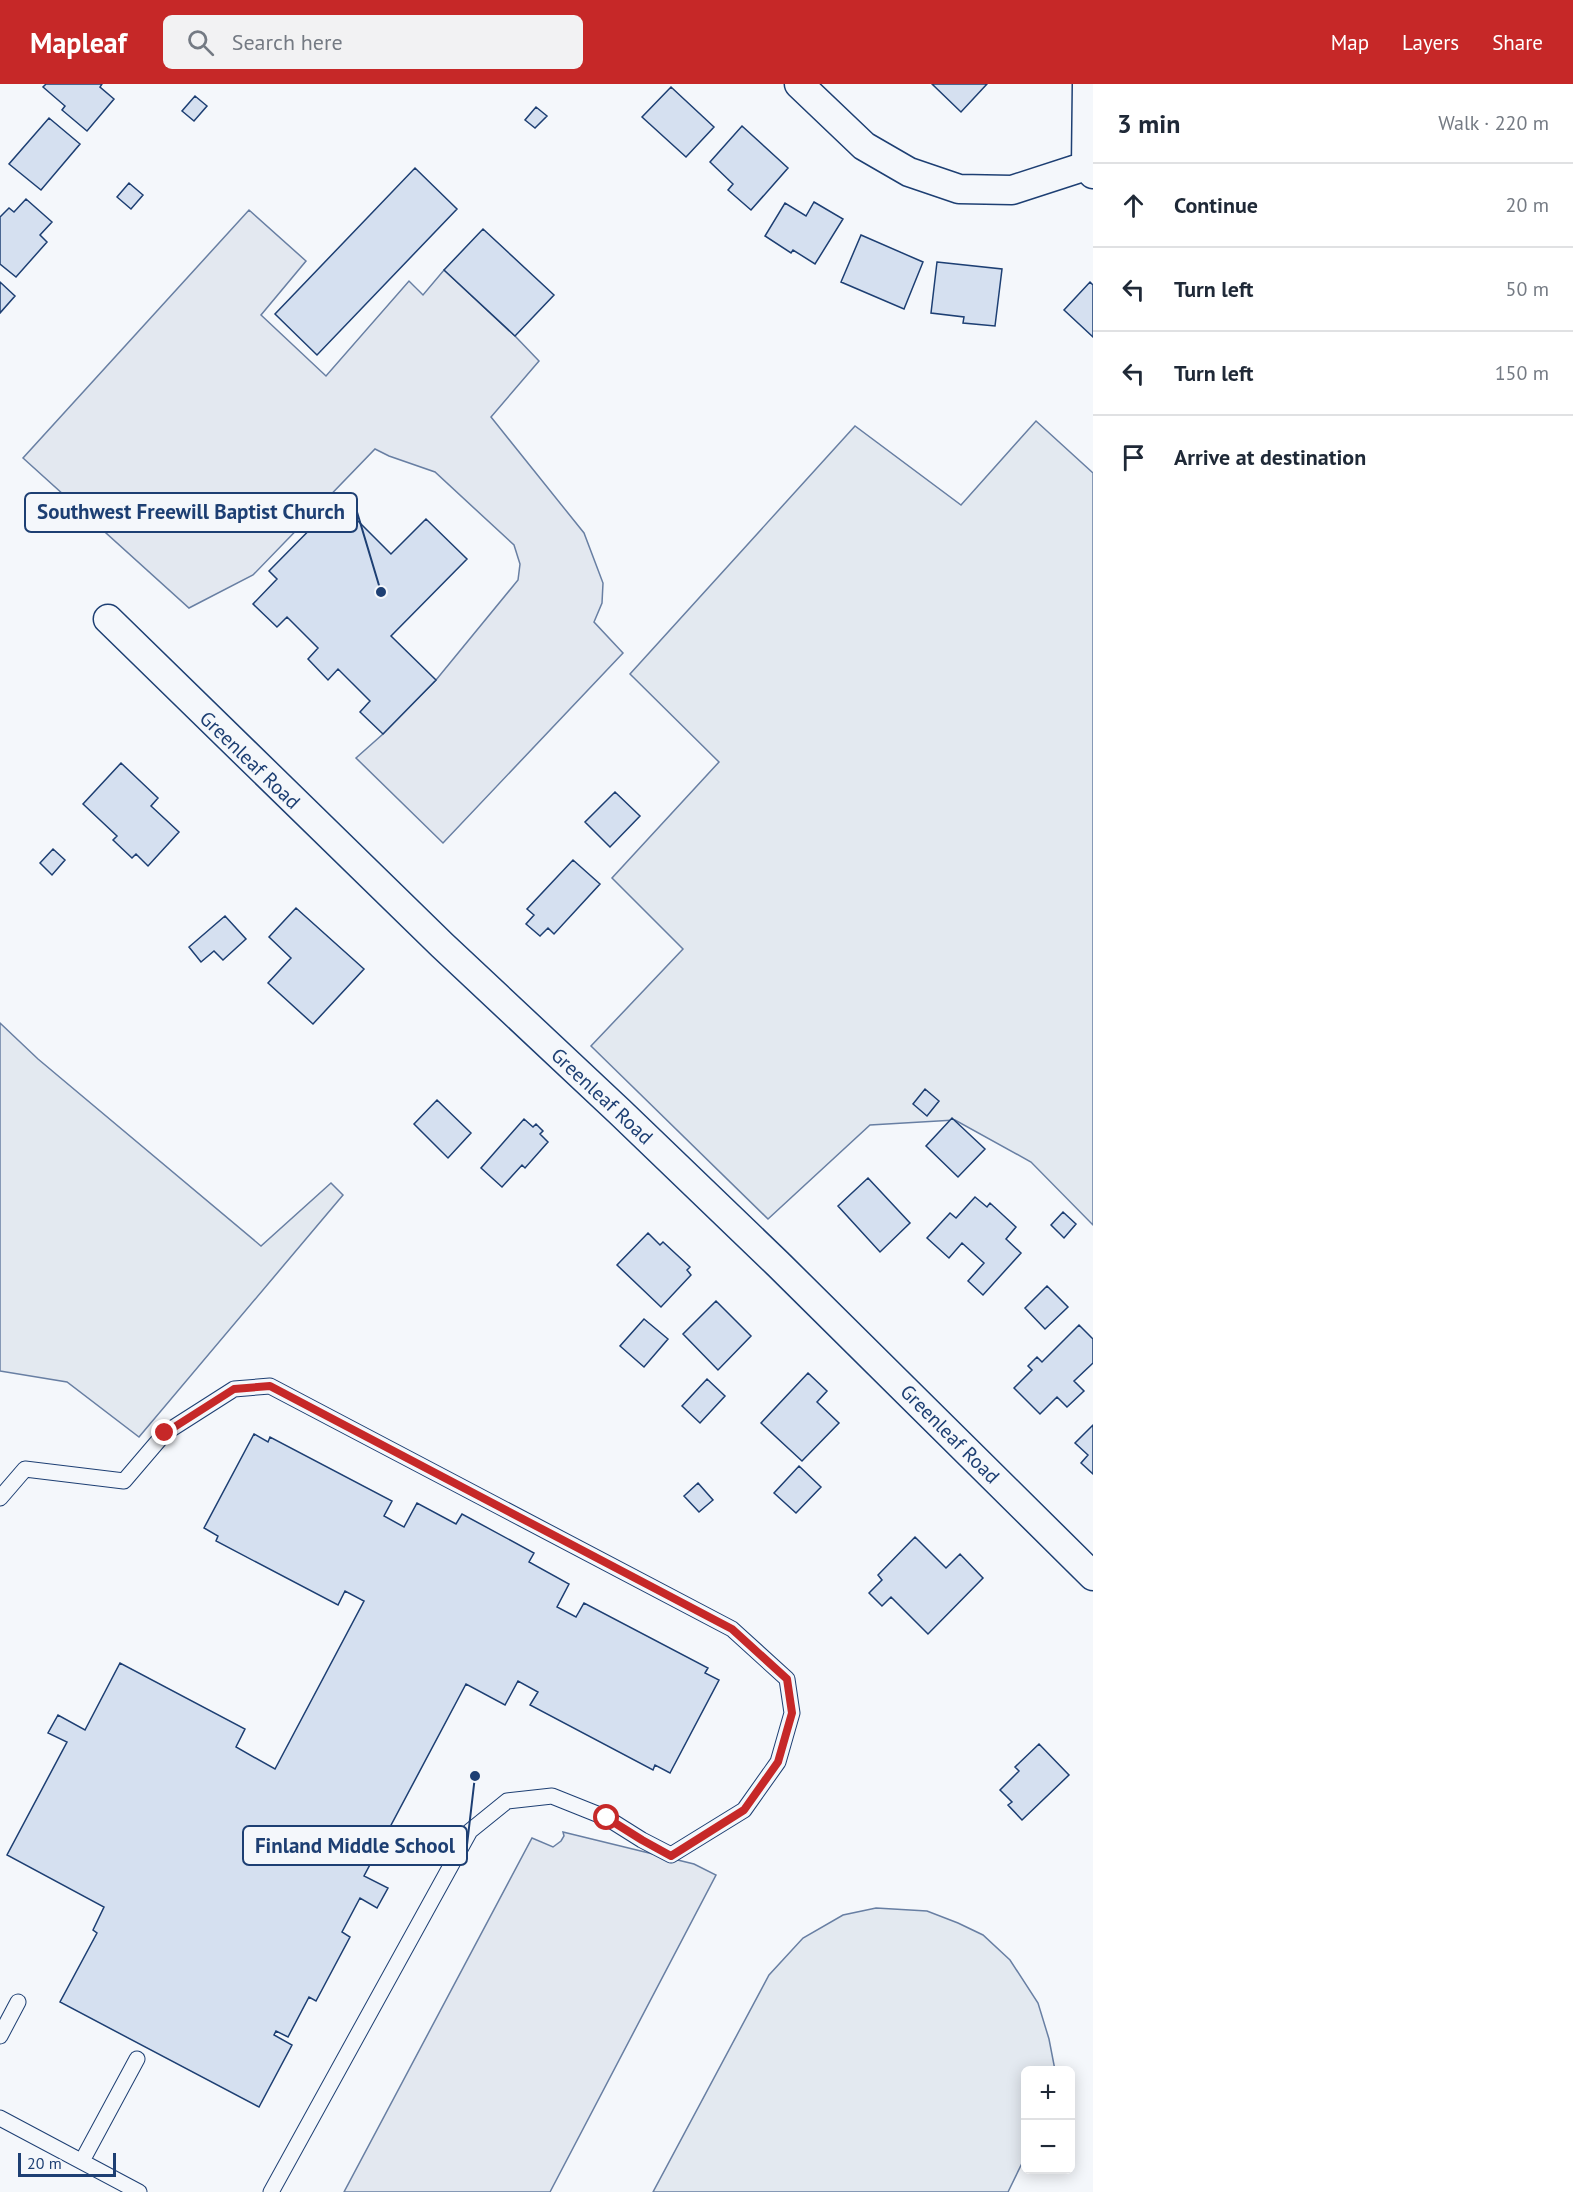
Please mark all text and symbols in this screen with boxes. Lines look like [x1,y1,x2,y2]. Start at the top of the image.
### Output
search box [163,15,583,69]
text: Mapleaf [30,24,127,61]
icon: search [184,26,217,59]
text: Search here [232,28,343,56]
text: Map [1331,29,1369,56]
text: Layers [1402,29,1459,56]
text: Share [1492,29,1543,56]
text: 3 min [1117,107,1180,140]
text: Walk · 220 m [1438,110,1549,136]
icon: ahead [1117,189,1150,222]
text: Continue [1174,191,1258,219]
text: 20 m [1506,192,1549,218]
icon: left [1117,273,1150,306]
text: Turn left [1174,275,1254,303]
text: 50 m [1506,276,1549,302]
icon: left [1117,357,1150,390]
text: Turn left [1174,359,1254,387]
text: 150 m [1495,360,1549,386]
icon: arrive [1117,441,1150,474]
text: Arrive at destination [1174,443,1366,471]
callout: Southwest Freewill Baptist Church [25,493,357,532]
text: Southwest Freewill Baptist Church [37,498,345,525]
street label: Greenleaf Road [194,705,306,815]
street label: Greenleaf Road [546,1042,658,1150]
street label: Greenleaf Road [895,1379,1005,1489]
route end [151,1419,177,1445]
route start [593,1804,619,1830]
callout: Finland Middle School [243,1826,467,1865]
text: Finland Middle School [255,1832,456,1859]
map controls [1021,2066,1075,2174]
button: + [1021,2066,1075,2120]
button: − [1021,2120,1075,2174]
scale bar [18,2150,116,2178]
text: 20 m [27,2153,62,2173]

